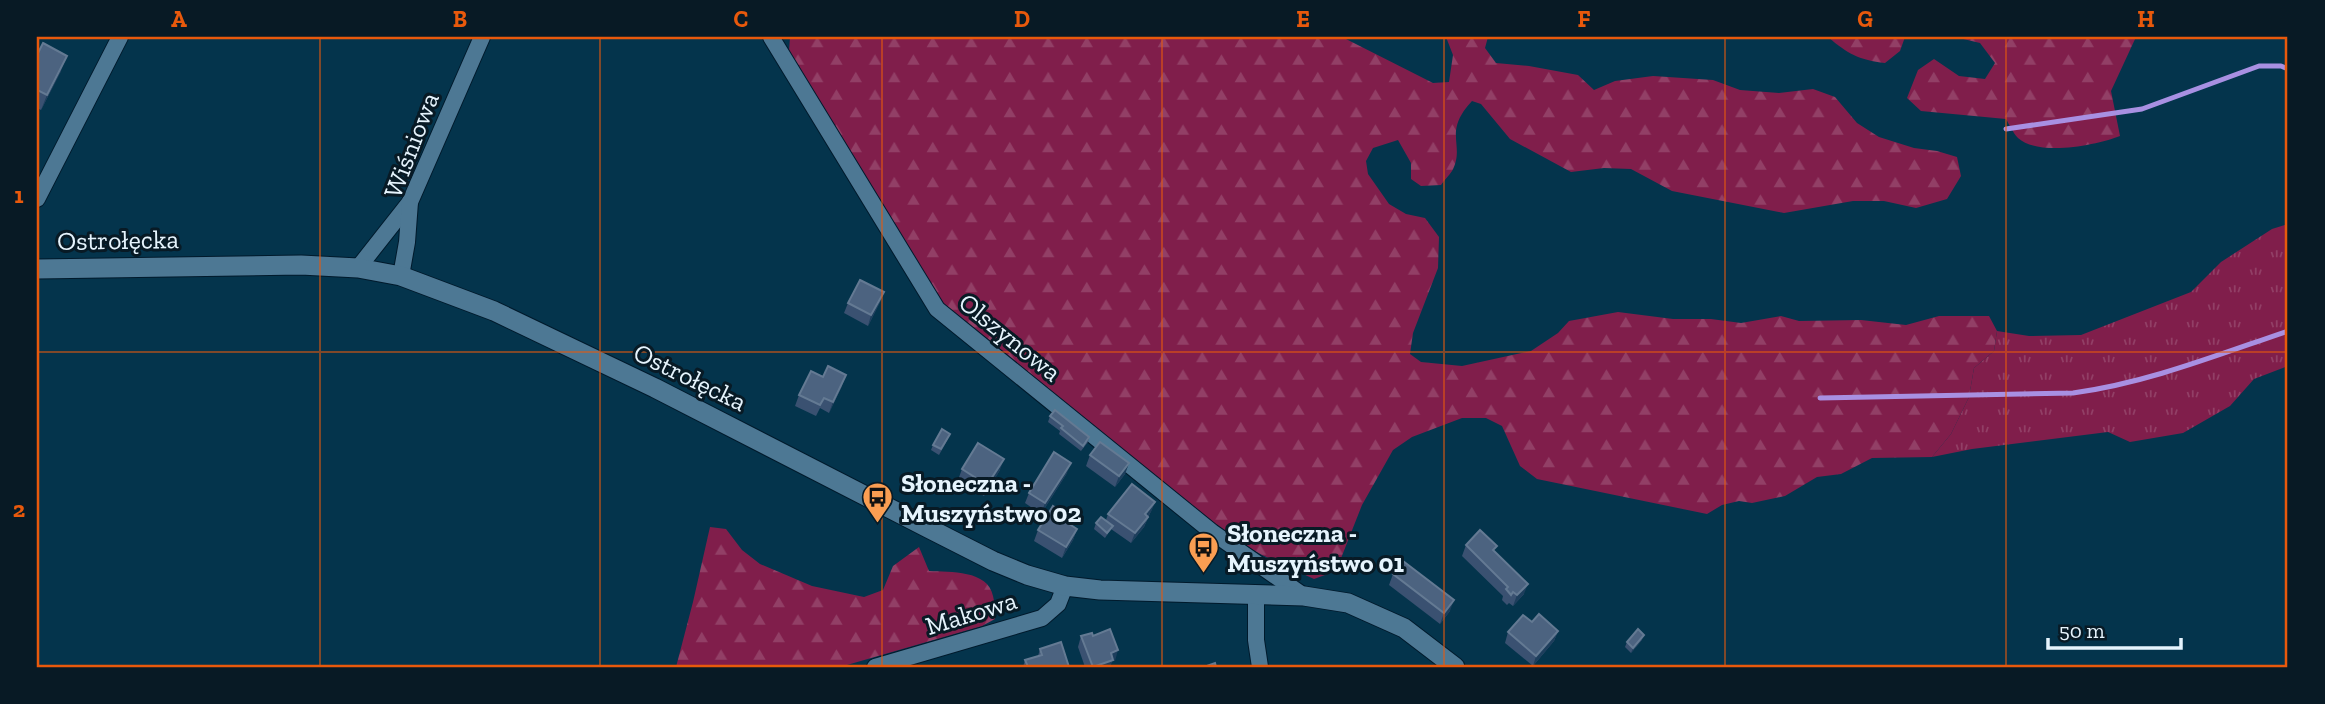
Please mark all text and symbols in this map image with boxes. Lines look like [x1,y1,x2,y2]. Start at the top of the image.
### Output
text: A [171,5,187,33]
text: B [453,5,467,33]
text: C [734,5,748,33]
text: D [1014,5,1030,33]
text: E [1296,5,1310,33]
text: F [1577,5,1591,33]
text: G [1857,5,1873,33]
text: H [2137,5,2155,33]
street label: Wiśniowa [376,87,446,202]
text: 1 [14,181,24,209]
street label: Ostrołęcka [57,223,180,257]
street label: Olszynowa [952,286,1068,388]
street label: Ostrołęcka [628,336,752,418]
place label: Słoneczna - Muszyństwo 02 [901,467,1081,529]
bus stop icon: Słoneczna - Muszyństwo 02 [861,481,895,525]
text: 2 [13,495,25,523]
place label: Słoneczna - Muszyństwo 01 [1227,517,1404,579]
bus stop icon: Słoneczna - Muszyństwo 01 [1187,531,1221,575]
street label: Makowa [921,584,1021,642]
scale bar [2048,606,2182,650]
text: 50 m [2059,618,2105,643]

